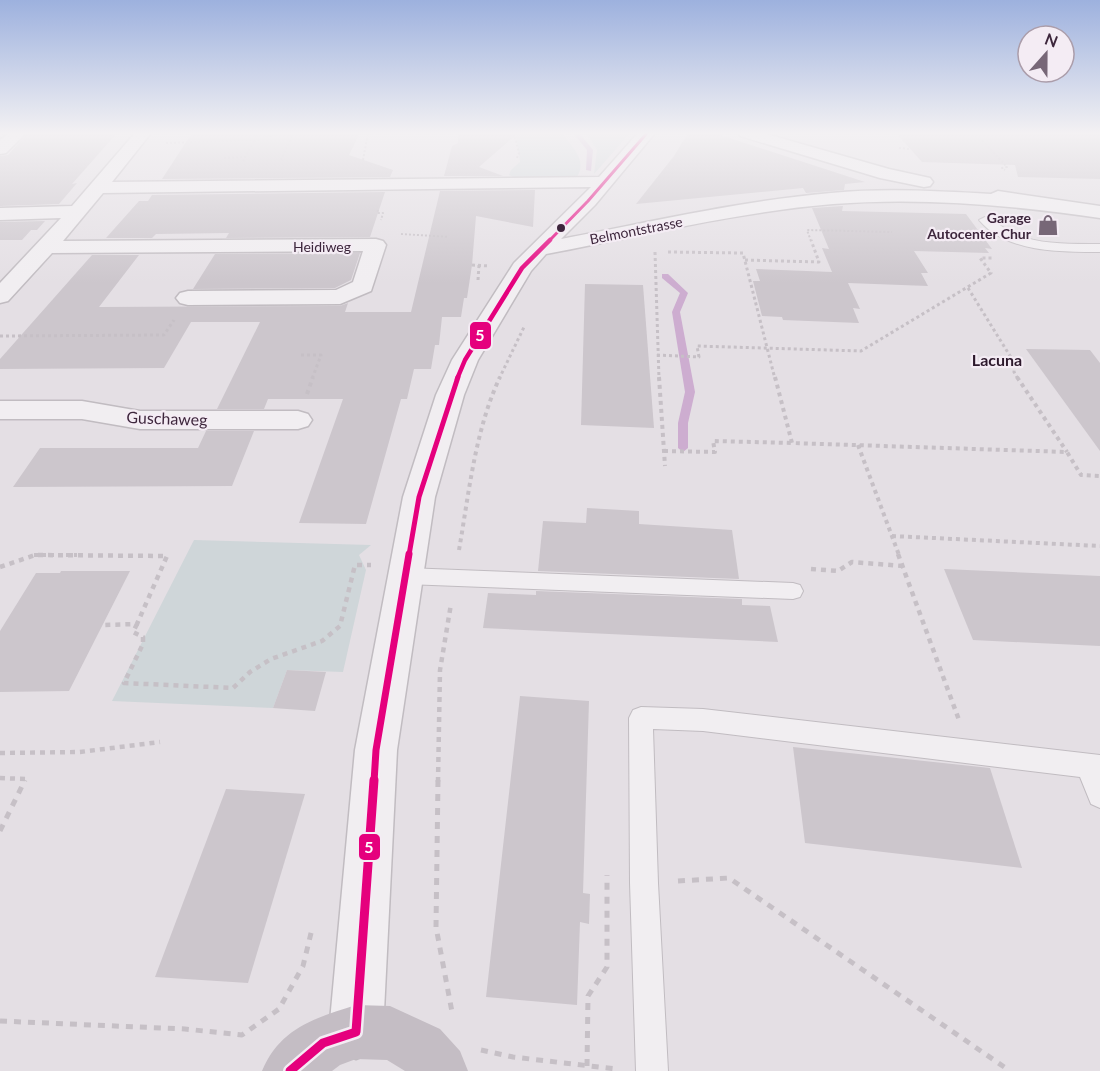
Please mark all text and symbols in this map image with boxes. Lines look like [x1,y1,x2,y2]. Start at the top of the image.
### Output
north arrow [1016,24,1076,84]
text: N [1042,28,1061,51]
place label: Garage Autocenter Chur [926,209,1032,242]
street label: Belmontstrasse [588,213,684,247]
shop icon: Garage Autocenter Chur [1036,213,1060,237]
unlabelled marker [555,222,567,234]
street label: Heidiweg [293,238,351,255]
line badge: 5 [469,321,492,350]
text: 5 [475,325,485,344]
district label: Lacuna [972,350,1022,369]
street label: Guschaweg [126,407,208,429]
line badge: 5 [358,833,381,861]
text: 5 [364,837,374,856]

